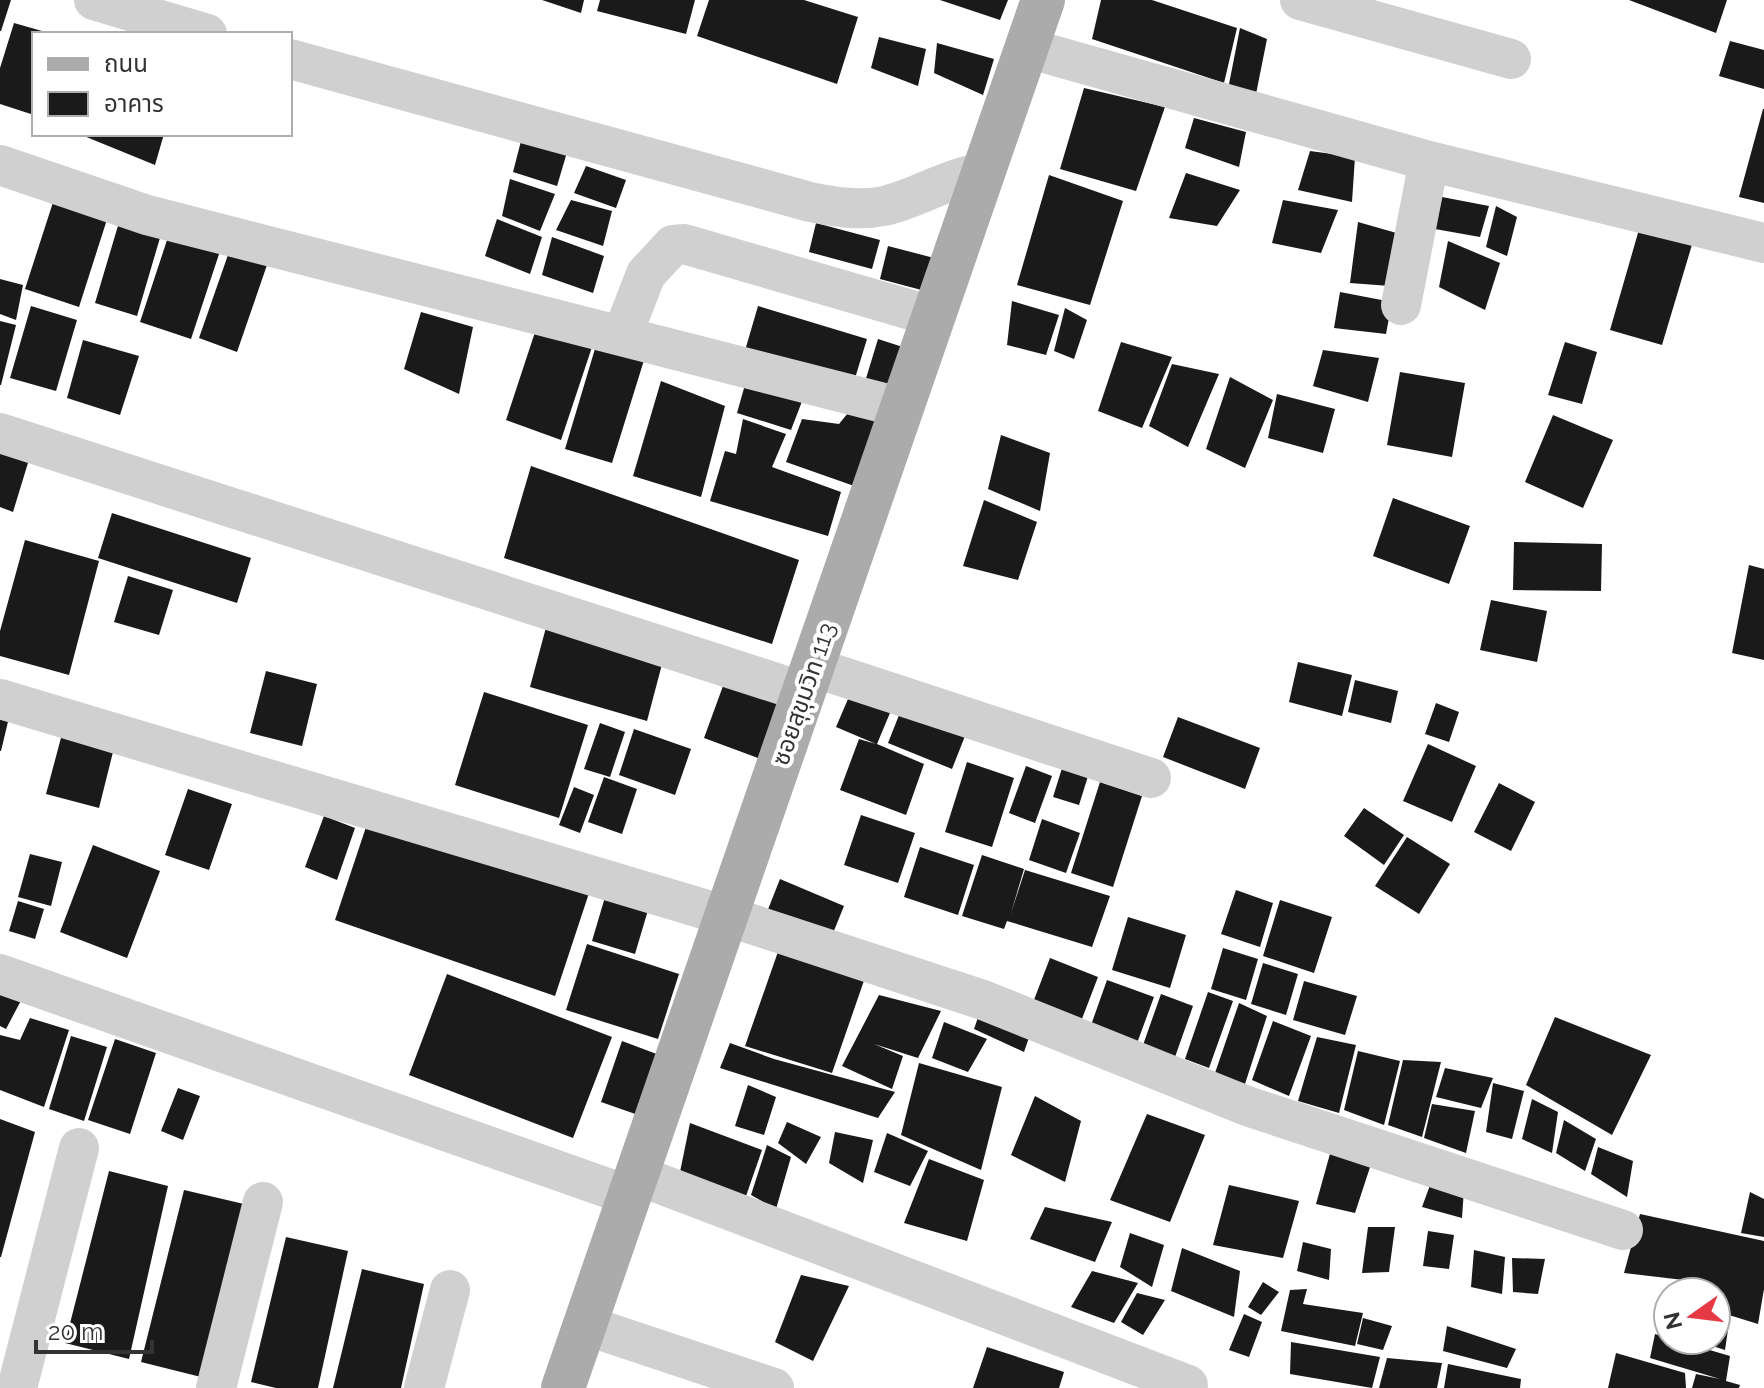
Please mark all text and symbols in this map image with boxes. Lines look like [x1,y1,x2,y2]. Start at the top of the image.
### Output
legend [32,32,292,136]
text: ถนน [104,49,148,78]
text: อาคาร [104,89,164,118]
street label: ซอยสุขุมวิท 113 [766,619,842,769]
north arrow [1652,1276,1732,1356]
scale bar [36,1304,152,1354]
text: N [1658,1310,1687,1332]
text: 20 m [48,1317,103,1346]

